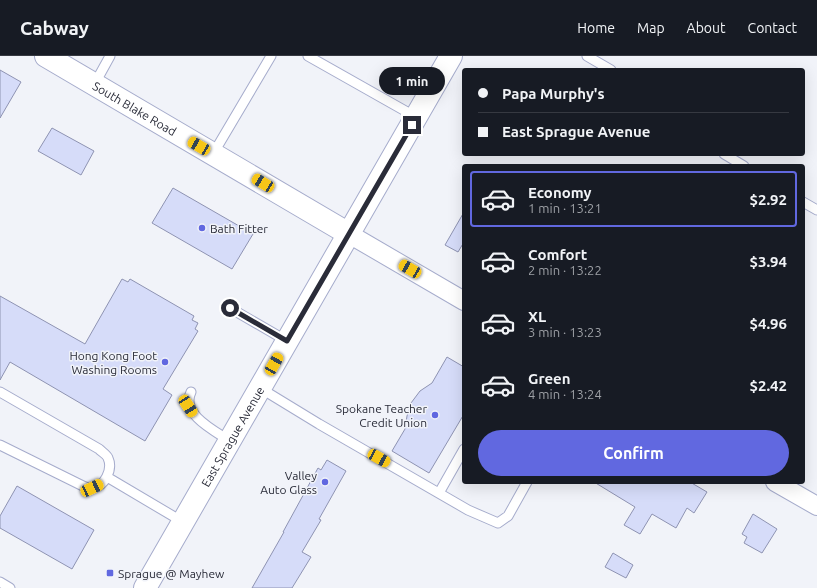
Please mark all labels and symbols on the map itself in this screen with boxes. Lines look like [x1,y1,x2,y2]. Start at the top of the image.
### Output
callout: 1 min [379,67,445,95]
street label: South Blake Road [91,79,179,138]
route end [403,116,421,134]
car [186,135,212,157]
car [250,172,276,194]
place label: Bath Fitter [210,222,268,235]
marker: Bath Fitter [197,223,207,233]
car [397,258,423,280]
route start [221,299,239,317]
place label: Hong Kong Foot Washing Rooms [69,349,157,376]
car [263,351,285,377]
marker: Hong Kong Foot Washing Rooms [160,357,170,367]
street label: East Sprague Avenue [198,384,266,489]
car [176,393,200,419]
place label: Spokane Teacher Credit Union [336,402,427,429]
marker: Spokane Teacher Credit Union [430,410,440,420]
car [366,447,392,469]
place label: Valley Auto Glass [260,469,317,496]
car [79,477,105,499]
marker: Valley Auto Glass [320,477,330,487]
place label: Sprague @ Mayhew [118,567,225,580]
marker: Sprague @ Mayhew [105,568,115,578]

